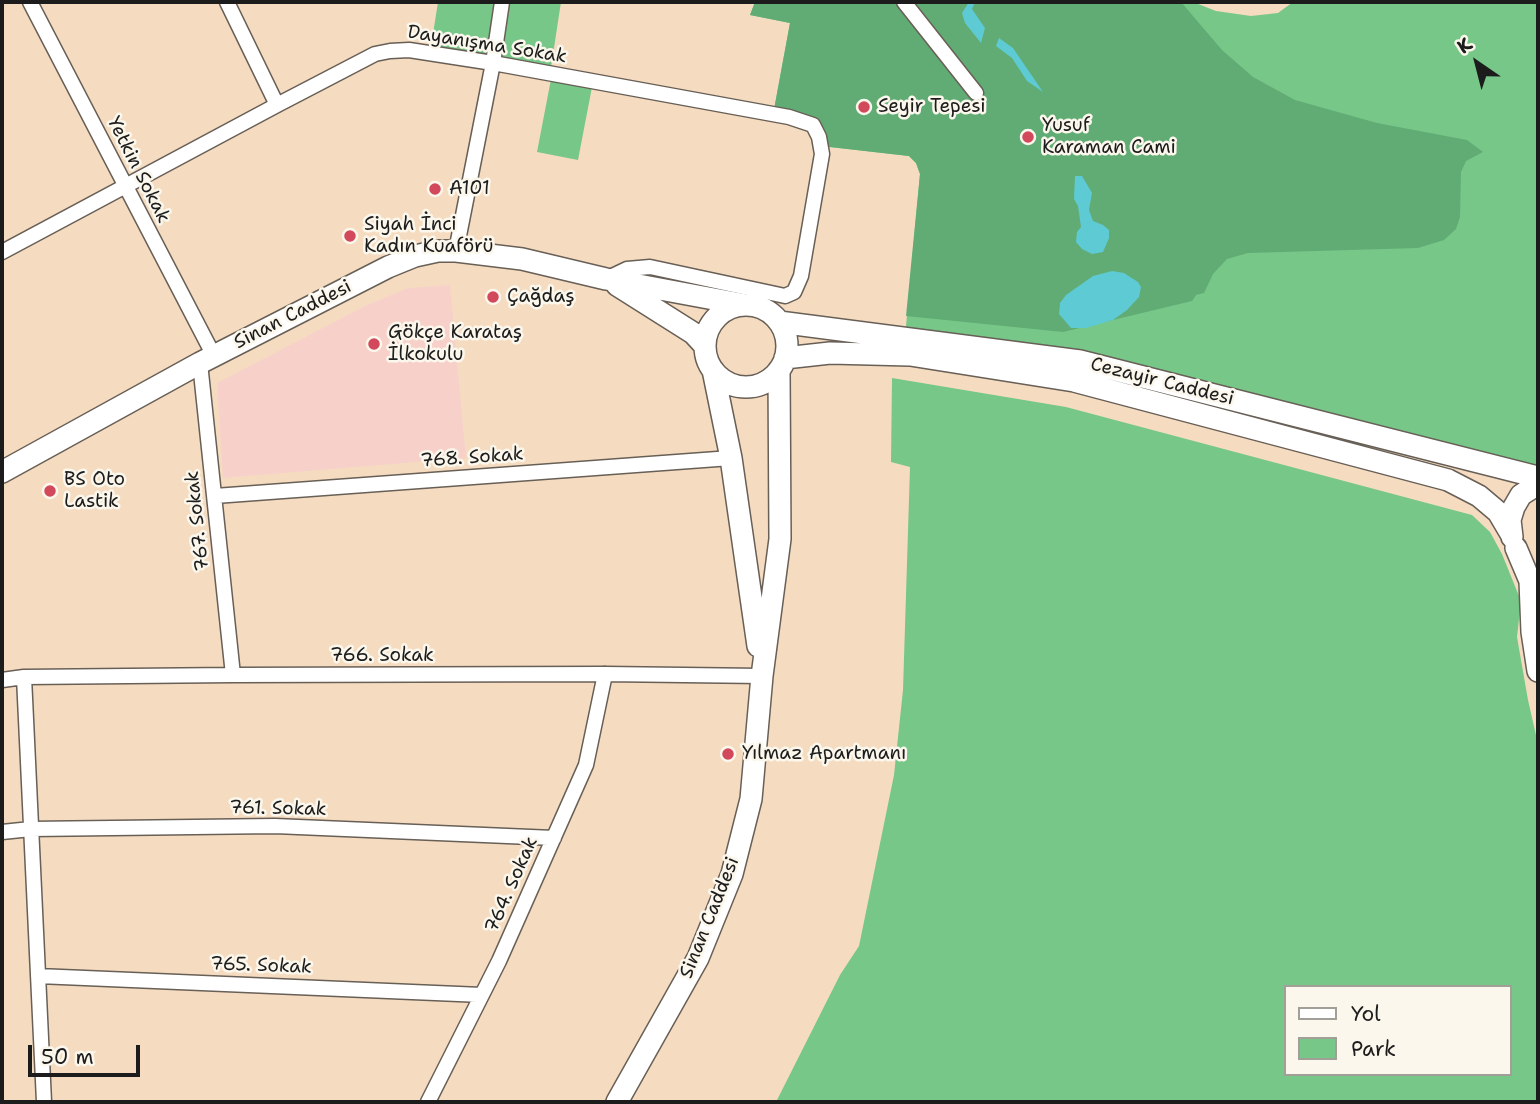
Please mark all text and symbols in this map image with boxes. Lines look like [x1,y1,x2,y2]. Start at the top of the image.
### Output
street label: Dayanışma Sokak [406,21,568,69]
north arrow [1442,28,1512,98]
text: K [1452,31,1477,59]
place label: Seyir Tepesi [878,96,986,118]
marker: Seyir Tepesi [856,99,872,115]
street label: Yetkin Sokak [101,113,175,227]
place label: Yusuf Karaman Cami [1042,115,1176,159]
marker: Yusuf Karaman Cami [1020,129,1036,145]
place label: A101 [449,178,490,200]
marker: A101 [427,181,443,197]
place label: Siyah İnci Kadın Kuaförü [364,214,493,258]
marker: Siyah İnci Kadın Kuaförü [342,228,358,244]
street label: Sinan Caddesi [230,276,356,354]
place label: Çağdaş [507,286,575,308]
marker: Çağdaş [485,289,501,305]
place label: Gökçe Karataş İlkokulu [388,322,522,366]
marker: Gökçe Karataş İlkokulu [366,336,382,352]
street label: Cezayir Caddesi [1088,353,1236,411]
street label: 768. Sokak [420,443,524,473]
place label: BS Oto Lastik [64,469,125,513]
street label: 767. Sokak [181,470,215,572]
marker: BS Oto Lastik [42,483,58,499]
street label: 766. Sokak [330,645,434,667]
place label: Yılmaz Apartmanı [742,743,906,765]
marker: Yılmaz Apartmanı [720,746,736,762]
street label: 761. Sokak [229,797,327,821]
street label: 764. Sokak [481,833,543,937]
street label: Sinan Caddesi [675,854,745,982]
street label: 765. Sokak [210,953,312,979]
legend [1284,985,1512,1076]
text: Yol [1351,1000,1381,1028]
scale bar [32,1030,144,1074]
text: Park [1351,1035,1396,1063]
text: 50 m [41,1043,94,1071]

